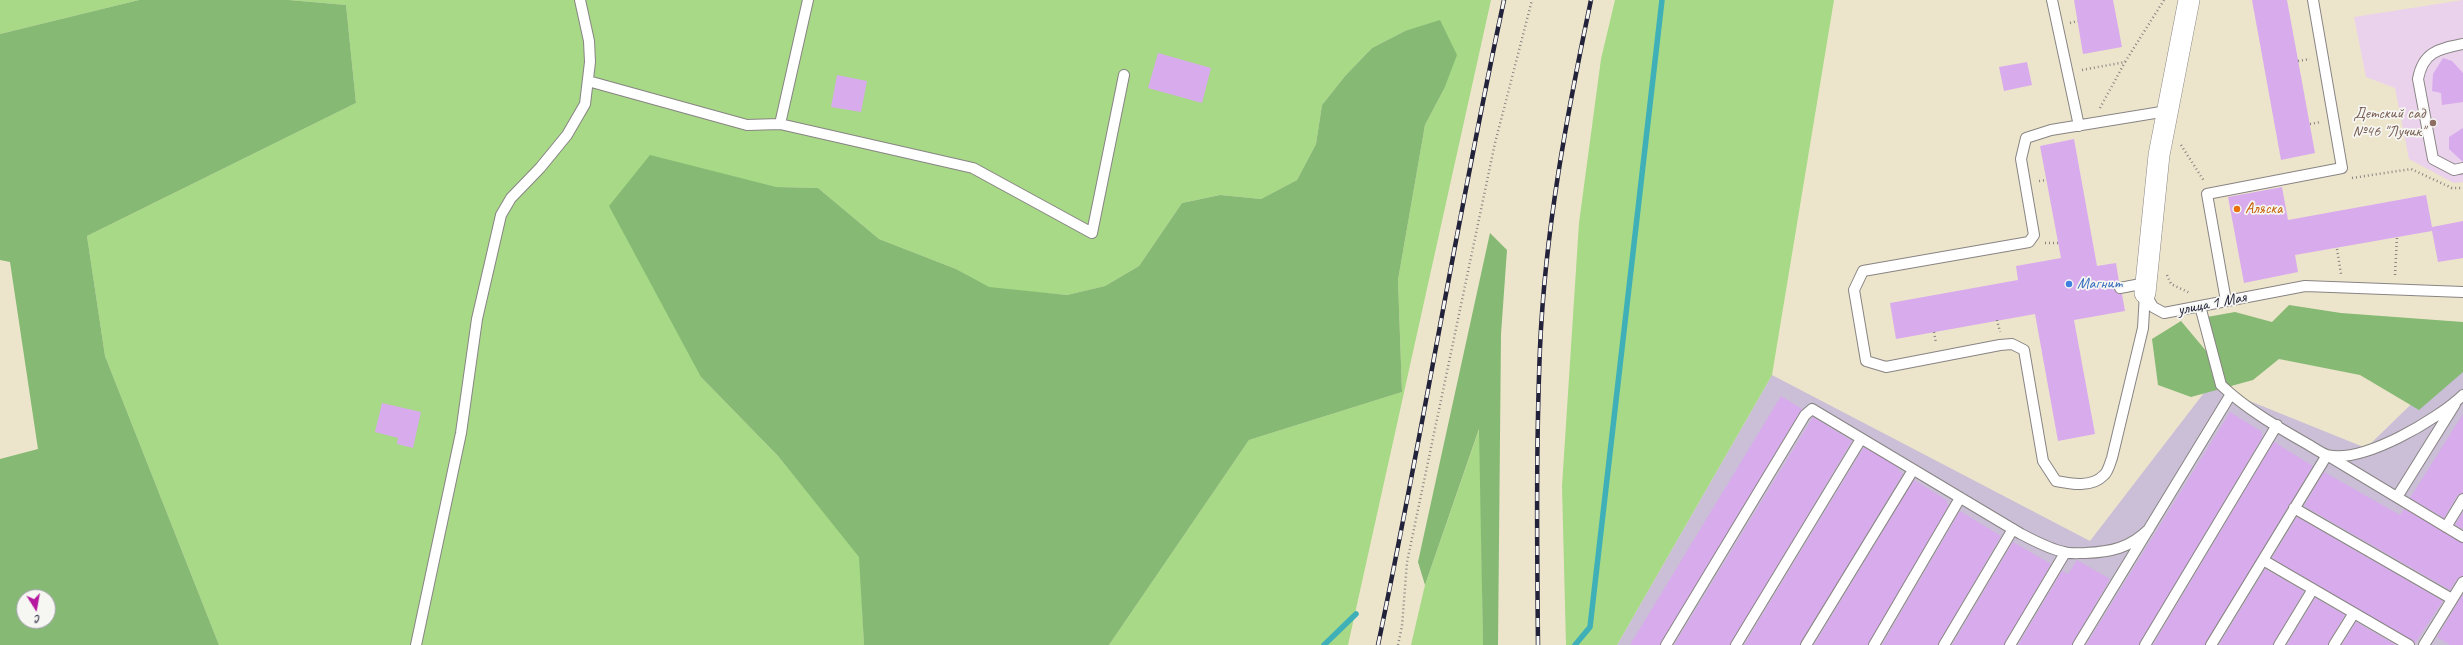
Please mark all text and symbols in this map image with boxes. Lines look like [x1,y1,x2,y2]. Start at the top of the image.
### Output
place label: Детский сад №46 "Лучик" [2353,104,2425,142]
marker: Детский сад №46 "Лучик" [2428,118,2438,128]
place label: Аляска [2245,199,2283,219]
marker: Аляска [2232,204,2242,214]
place label: Магнит [2077,274,2122,294]
marker: Магнит [2064,279,2074,289]
street label: улица 1 Мая [2176,288,2248,320]
north arrow [16,589,56,629]
text: С [34,612,42,627]

